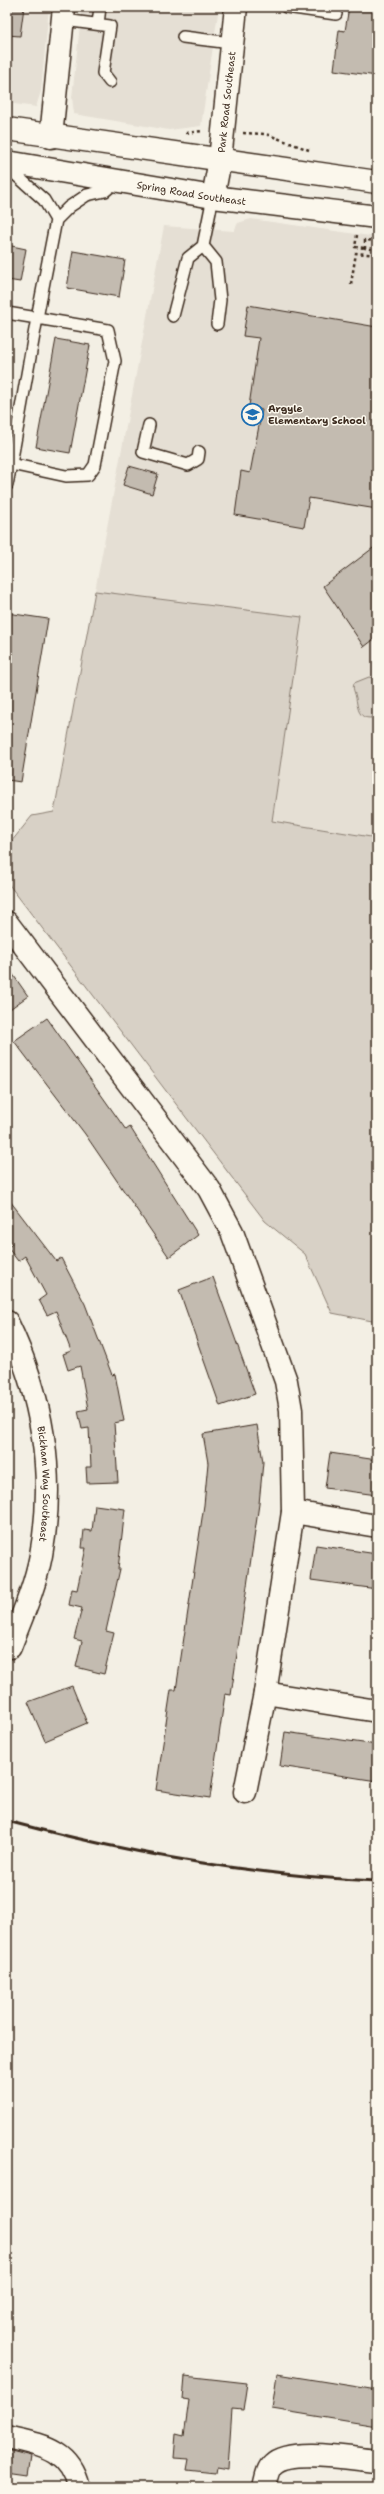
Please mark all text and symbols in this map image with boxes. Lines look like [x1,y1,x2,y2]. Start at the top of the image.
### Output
street label: Park Road Southeast [214,51,238,153]
street label: Spring Road Southeast [136,178,247,207]
school or university icon: Argyle Elementary School [240,401,266,427]
place label: Argyle Elementary School [268,402,366,427]
street label: Bickham Way Southeast [35,1425,53,1543]

